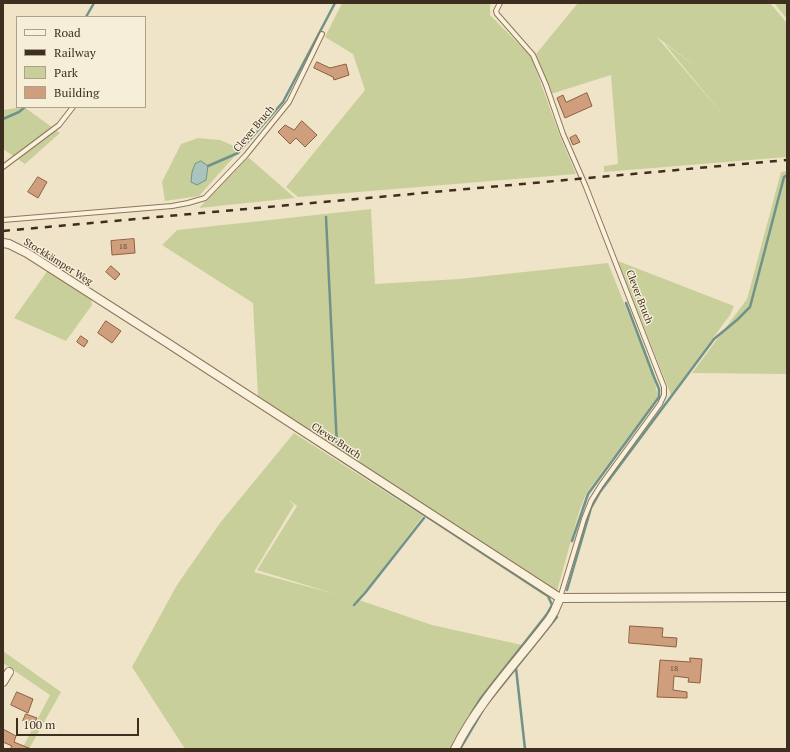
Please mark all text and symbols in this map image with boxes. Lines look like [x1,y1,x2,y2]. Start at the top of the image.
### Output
legend [16,16,146,108]
text: Road [54,25,81,40]
text: Railway [54,45,96,60]
text: Park [54,65,78,80]
text: Building [54,85,99,100]
street label: Clever Bruch [231,103,277,155]
street label: Stockkämper Weg [21,236,95,288]
house number: 18 [119,242,127,252]
street label: Clever Bruch [623,268,655,326]
street label: Clever Bruch [309,421,363,461]
house number: 18 [670,664,678,674]
scale bar [18,710,141,736]
text: 100 m [23,717,55,732]

